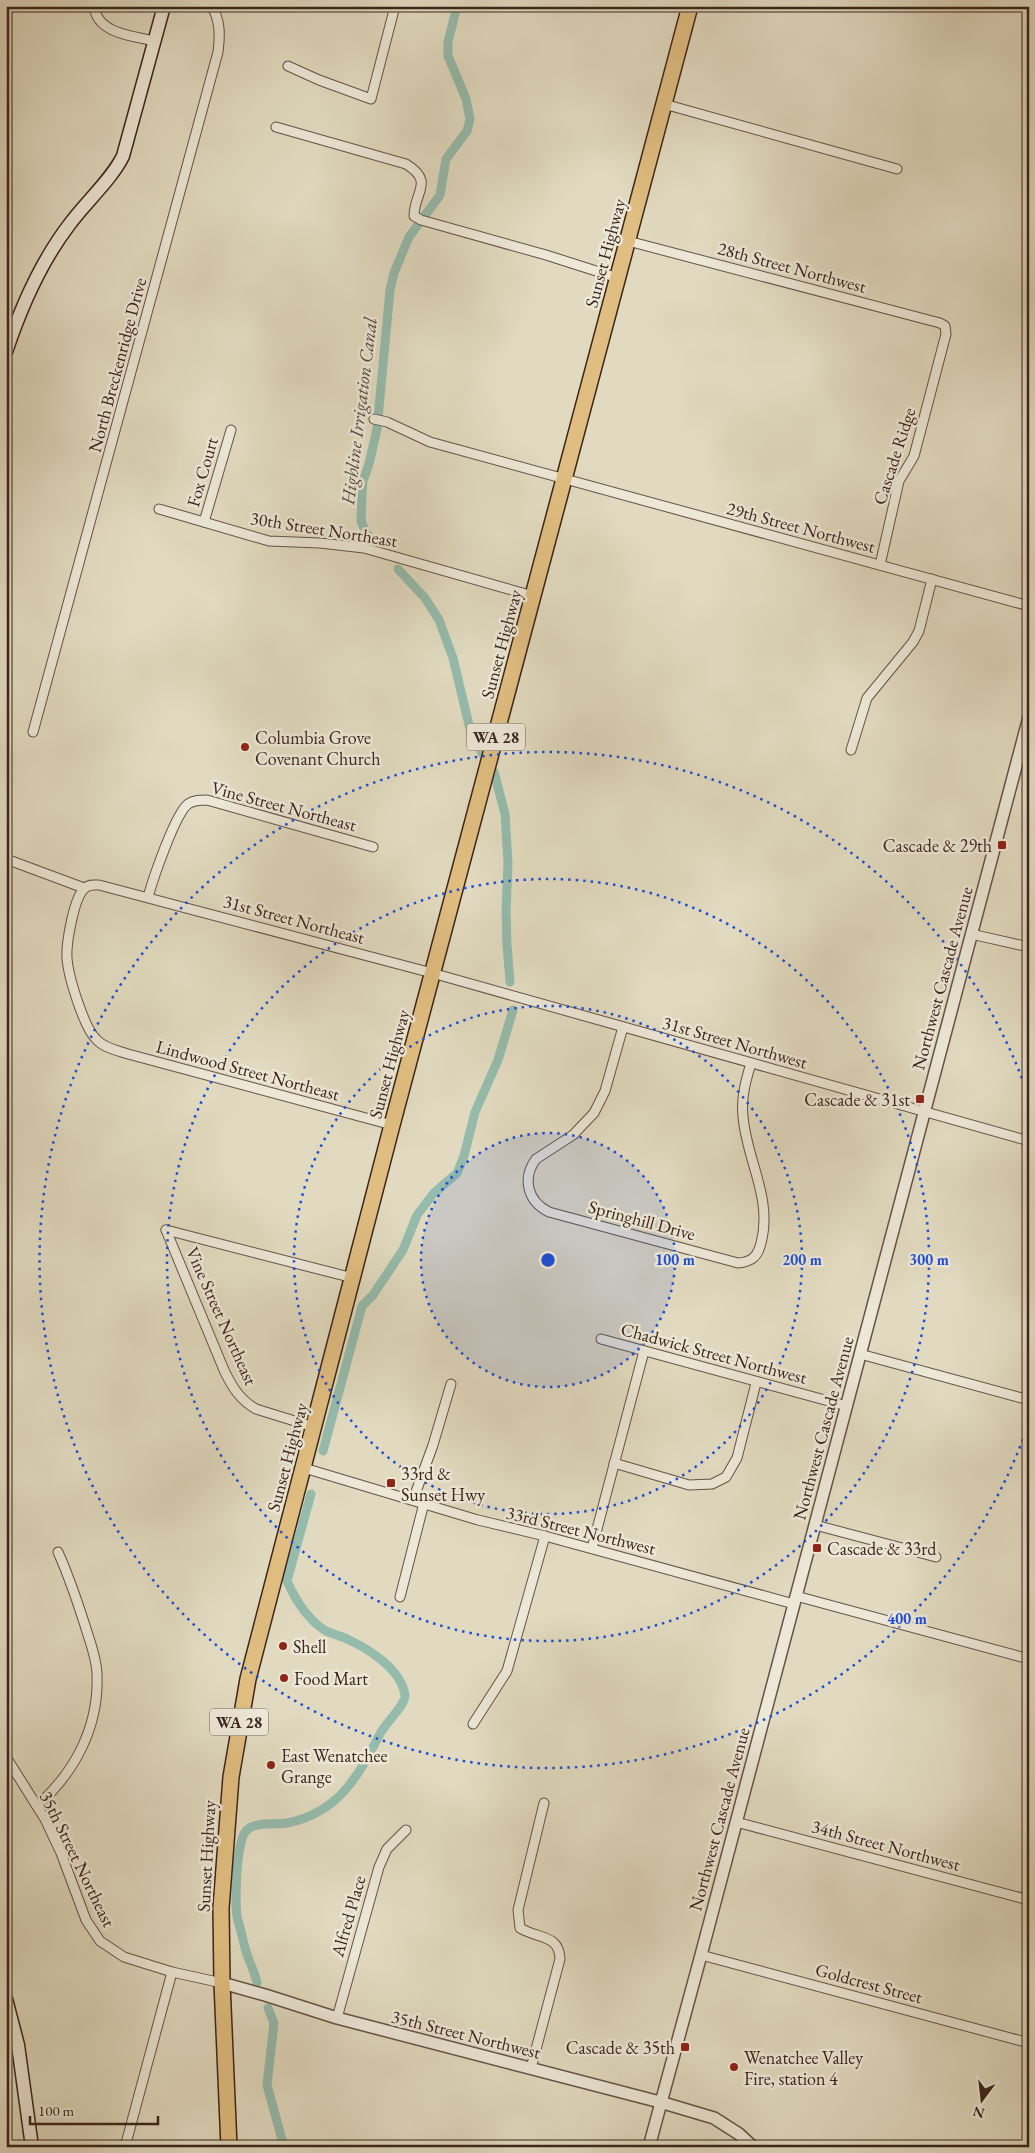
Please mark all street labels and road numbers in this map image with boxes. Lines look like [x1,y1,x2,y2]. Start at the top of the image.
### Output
street label: Sunset Highway [579,196,631,310]
street label: 28th Street Northwest [715,236,869,298]
street label: North Breckenridge Drive [83,275,151,455]
street label: Cascade Ridge [867,404,921,508]
street label: Fox Court [181,434,223,509]
street label: 29th Street Northwest [724,496,878,558]
street label: 30th Street Northeast [249,506,400,552]
street label: Sunset Highway [475,587,527,701]
road number: WA 28 [467,724,525,750]
street label: Vine Street Northeast [209,776,359,837]
street label: Northwest Cascade Avenue [906,884,978,1072]
street label: 31st Street Northeast [221,889,367,949]
street label: Sunset Highway [363,1007,415,1121]
street label: 31st Street Northwest [660,1010,810,1074]
street label: Lindwood Street Northeast [154,1034,343,1106]
street label: Springhill Drive [586,1195,698,1245]
street label: Vine Street Northeast [181,1243,263,1389]
street label: Chadwick Street Northwest [618,1317,810,1389]
street label: Northwest Cascade Avenue [787,1334,859,1522]
street label: Sunset Highway [261,1400,313,1514]
street label: 33rd Street Northwest [504,1500,658,1560]
road number: WA 28 [210,1708,268,1735]
street label: Northwest Cascade Avenue [683,1725,755,1913]
street label: 35th Street Northeast [35,1787,121,1931]
street label: Sunset Highway [192,1799,220,1913]
street label: 34th Street Northwest [809,1814,963,1876]
street label: Alfred Place [325,1873,371,1960]
street label: Goldcrest Street [813,1958,925,2008]
street label: 35th Street Northwest [389,2004,543,2064]

